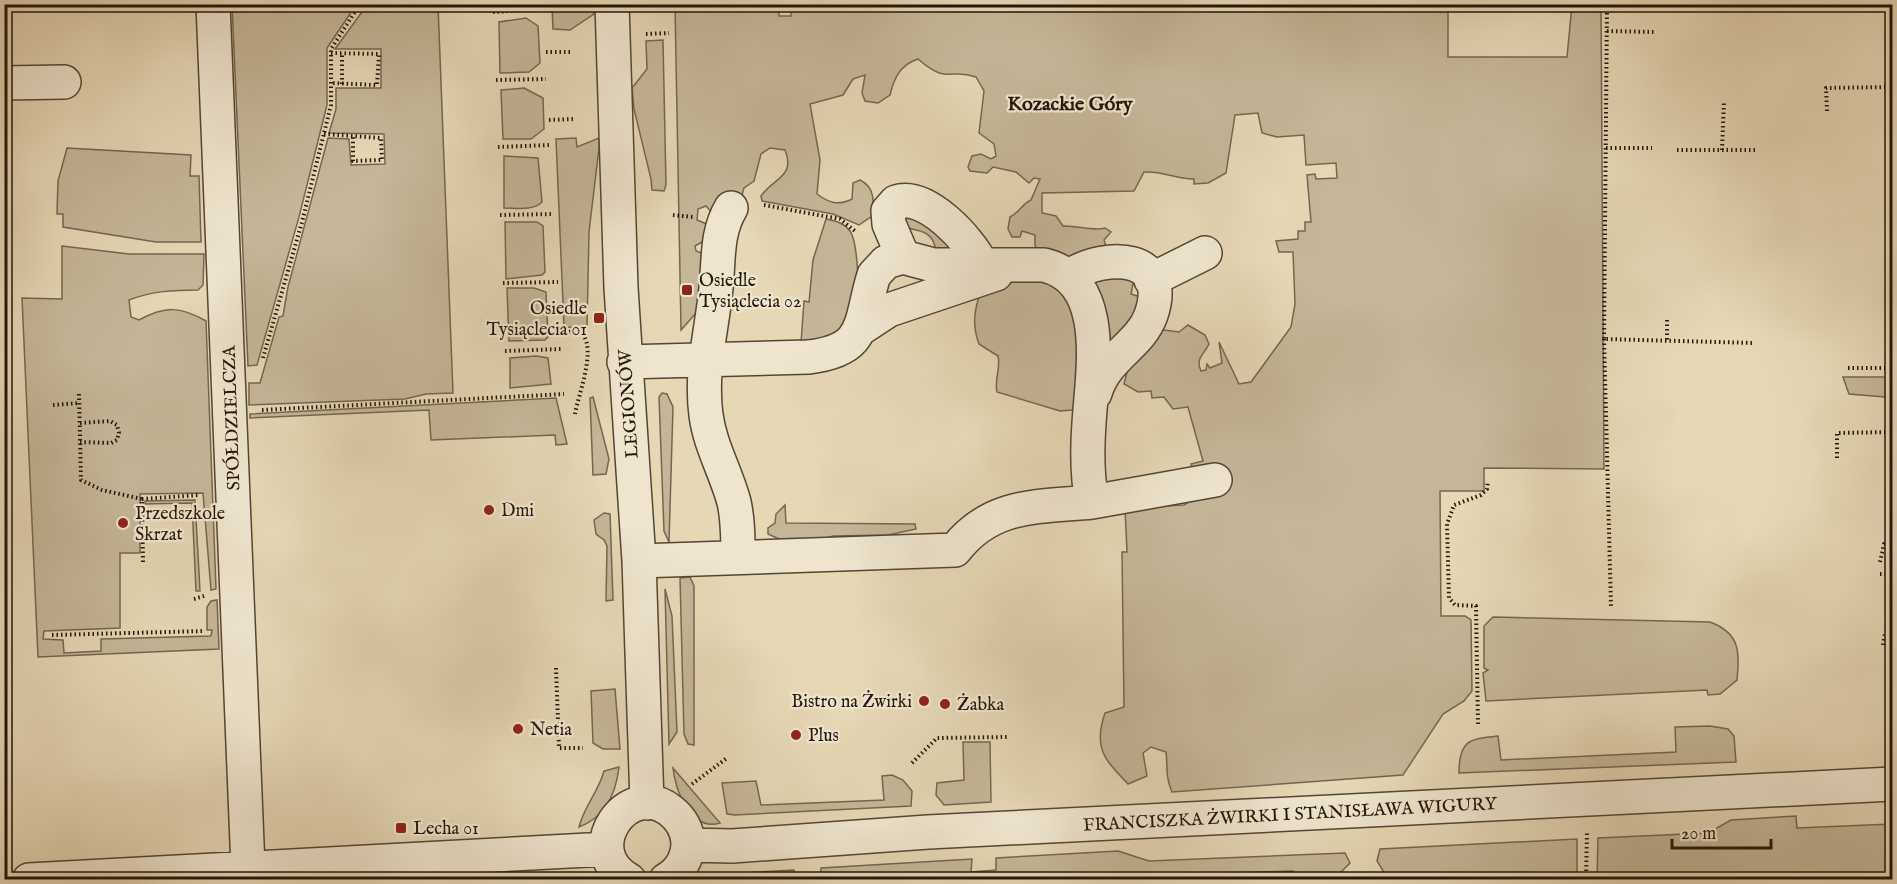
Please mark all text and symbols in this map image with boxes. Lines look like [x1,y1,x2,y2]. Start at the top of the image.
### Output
district label: Kozackie Góry [1008,92,1134,117]
place label: Osiedle Tysiąclecia 02 [699,270,801,314]
marker: Osiedle Tysiąclecia 02 [680,283,694,297]
place label: Osiedle Tysiąclecia 01 [486,298,587,342]
marker: Osiedle Tysiąclecia 01 [592,311,606,325]
street label: SPÓŁDZIELCZA [216,344,247,491]
street label: LEGIONÓW [612,348,645,459]
place label: Dmi [501,500,534,523]
place label: Przedszkole Skrzat [135,503,225,547]
marker: Dmi [482,503,496,517]
marker: Przedszkole Skrzat [116,516,130,530]
place label: Bistro na Żwirki [791,690,912,714]
place label: Żabka [957,693,1005,717]
marker: Bistro na Żwirki [917,694,931,708]
marker: Żabka [938,697,952,711]
place label: Netia [530,719,572,742]
marker: Netia [511,722,525,736]
place label: Plus [808,725,839,748]
marker: Plus [789,728,803,742]
street label: FRANCISZKA ŻWIRKI I STANISŁAWA WIGURY [1082,792,1498,838]
scale bar [1672,812,1771,850]
place label: Lecha 01 [413,818,479,841]
marker: Lecha 01 [394,821,408,835]
text: 20 m [1681,823,1716,846]

